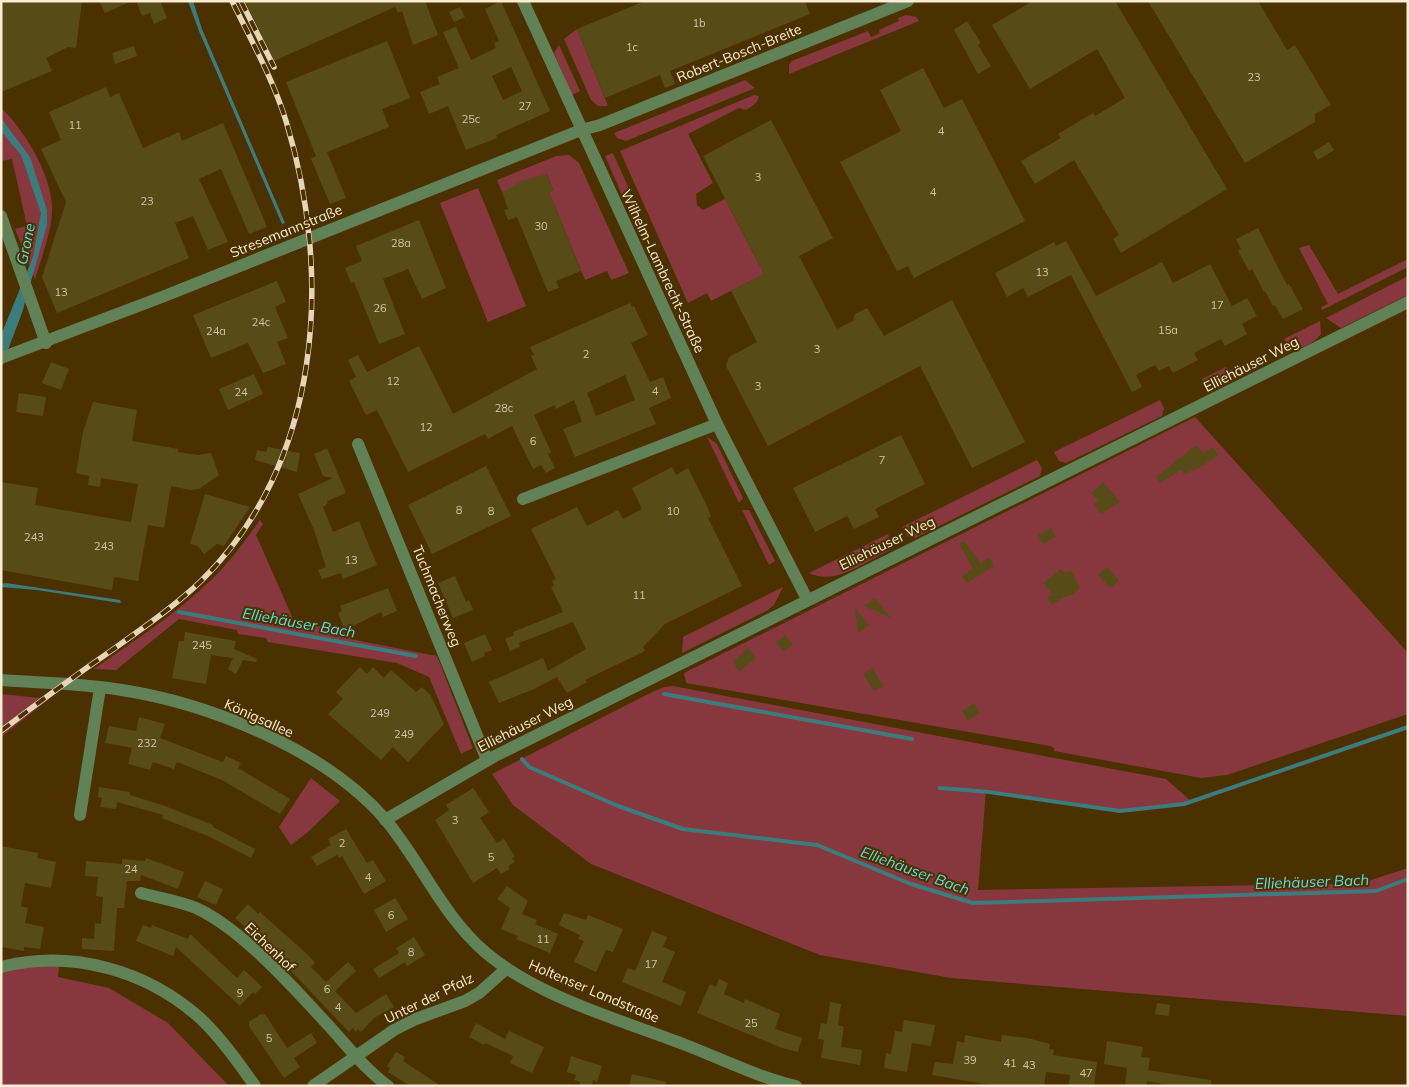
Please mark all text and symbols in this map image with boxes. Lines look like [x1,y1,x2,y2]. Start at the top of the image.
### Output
house number: 1b [692,16,706,30]
street label: Robert-Bosch-Breite [674,20,804,86]
house number: 1c [626,40,639,54]
house number: 23 [1247,70,1261,84]
house number: 27 [518,99,532,113]
house number: 25c [462,112,481,126]
house number: 11 [68,118,82,132]
house number: 4 [938,124,945,138]
house number: 3 [755,170,761,184]
house number: 4 [930,185,937,199]
street label: Wilhelm-Lambrecht-Straße [617,186,709,356]
house number: 23 [140,194,154,208]
street label: Stresemannstraße [227,200,345,262]
house number: 30 [534,219,548,233]
water label: Grone [12,221,39,266]
house number: 28a [391,236,411,250]
house number: 13 [1035,265,1049,279]
house number: 13 [54,285,68,299]
house number: 17 [1210,298,1224,312]
house number: 26 [373,301,387,315]
house number: 24c [252,315,271,329]
house number: 15a [1158,323,1178,337]
house number: 24a [206,324,226,338]
street label: Elliehäuser Weg [1200,332,1302,396]
house number: 3 [814,342,820,356]
house number: 2 [583,347,590,361]
house number: 12 [386,374,400,388]
house number: 3 [755,379,761,393]
house number: 4 [652,384,659,398]
house number: 24 [234,385,248,399]
house number: 28c [495,401,514,415]
house number: 12 [419,420,433,434]
house number: 6 [530,434,537,448]
house number: 7 [879,453,885,467]
house number: 8 [456,503,463,517]
house number: 8 [488,504,495,518]
house number: 10 [666,504,680,518]
street label: Elliehäuser Weg [836,512,938,574]
house number: 243 [24,530,44,544]
house number: 243 [94,539,114,553]
street label: Tuchmacherweg [408,543,466,649]
house number: 13 [344,553,358,567]
house number: 11 [632,588,646,602]
water label: Elliehäuser Bach [241,603,357,642]
house number: 245 [192,638,212,652]
street label: Elliehäuser Weg [474,692,576,756]
street label: Königsallee [222,695,296,741]
house number: 249 [370,706,390,720]
house number: 249 [394,727,414,741]
house number: 232 [137,736,157,750]
house number: 3 [452,813,458,827]
house number: 2 [339,836,346,850]
water label: Elliehäuser Bach [858,842,972,899]
house number: 5 [488,850,495,864]
house number: 24 [124,862,138,876]
house number: 4 [365,870,372,884]
water label: Elliehäuser Bach [1254,870,1370,893]
house number: 6 [388,908,395,922]
street label: Eichenhof [241,919,299,976]
house number: 11 [536,932,550,946]
house number: 8 [408,945,415,959]
street label: Holtenser Landstraße [526,955,662,1027]
house number: 17 [644,957,658,971]
street label: Unter der Pfalz [381,969,477,1027]
house number: 6 [324,982,331,996]
house number: 9 [237,986,243,1000]
house number: 4 [335,1000,342,1014]
house number: 25 [744,1016,758,1030]
house number: 5 [266,1031,273,1045]
house number: 39 [963,1053,977,1067]
house number: 41 [1003,1056,1017,1070]
house number: 43 [1022,1058,1036,1072]
house number: 47 [1079,1066,1093,1080]

